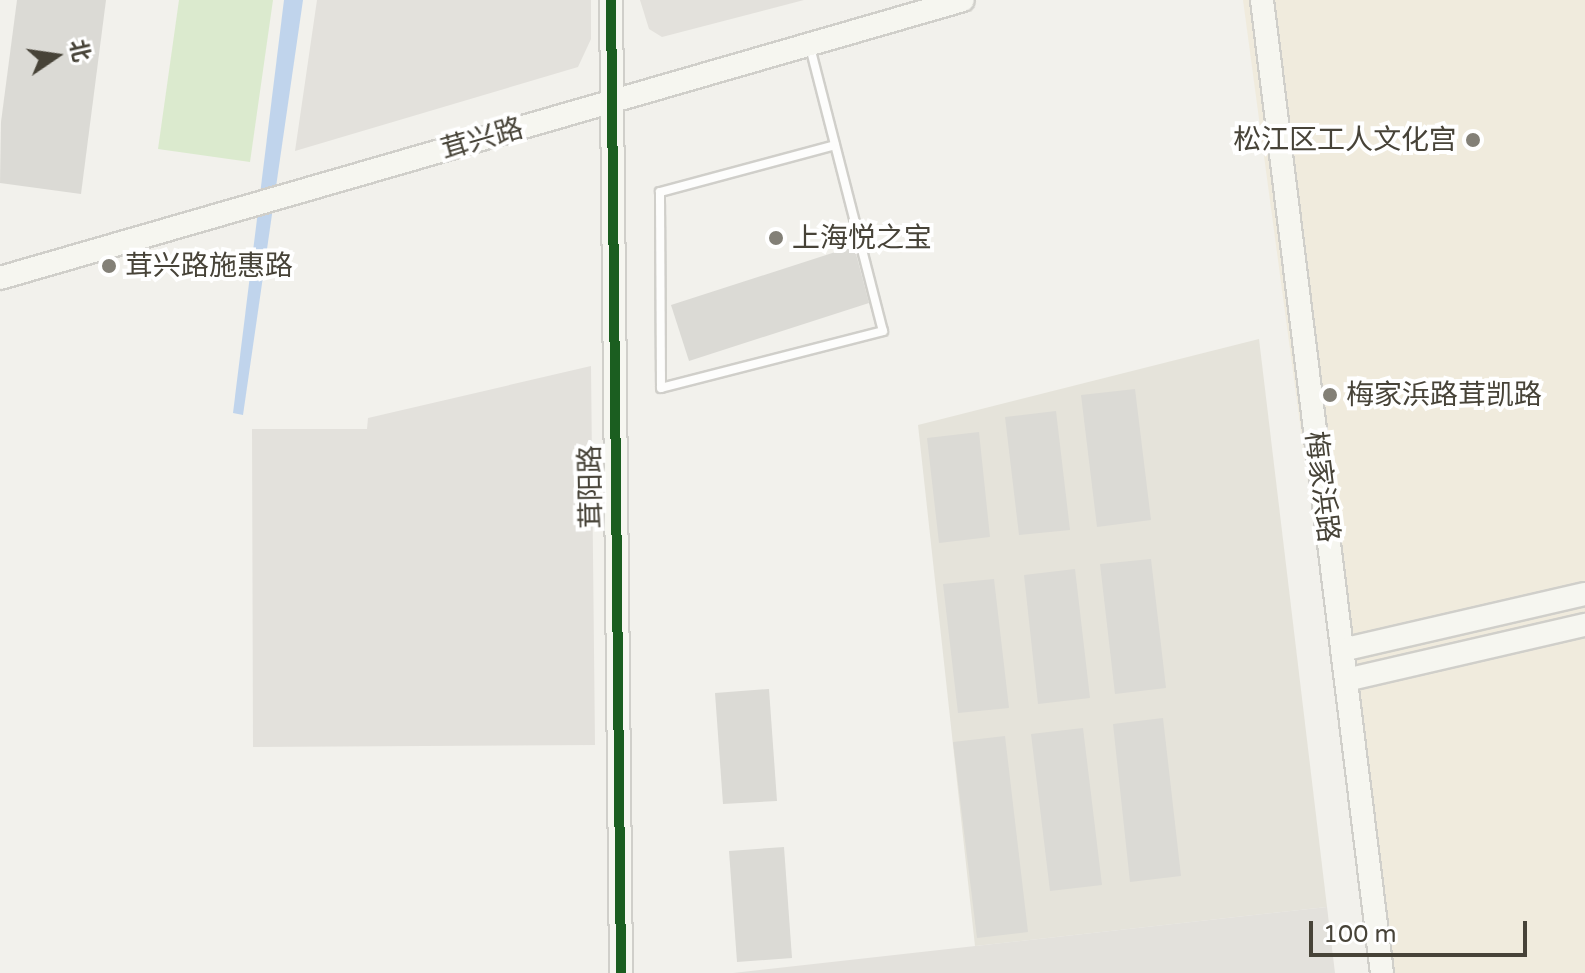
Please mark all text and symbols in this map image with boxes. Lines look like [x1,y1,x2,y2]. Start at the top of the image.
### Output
north arrow [16,16,96,96]
text: 北 [64,37,95,64]
street label: 茸兴路 [437,111,527,167]
place label: 松江区工人文化宫 [1233,123,1457,157]
marker: 松江区工人文化宫 [1464,131,1482,149]
place label: 上海悦之宝 [792,221,932,255]
marker: 上海悦之宝 [767,229,785,247]
place label: 茸兴路施惠路 [125,249,293,283]
marker: 茸兴路施惠路 [100,257,118,275]
place label: 梅家浜路茸凯路 [1346,378,1542,412]
marker: 梅家浜路茸凯路 [1321,386,1339,404]
street label: 梅家浜路 [1299,429,1345,545]
street label: 茸阳路 [573,445,609,529]
scale bar [1313,905,1531,955]
text: 100 m [1323,920,1397,949]

